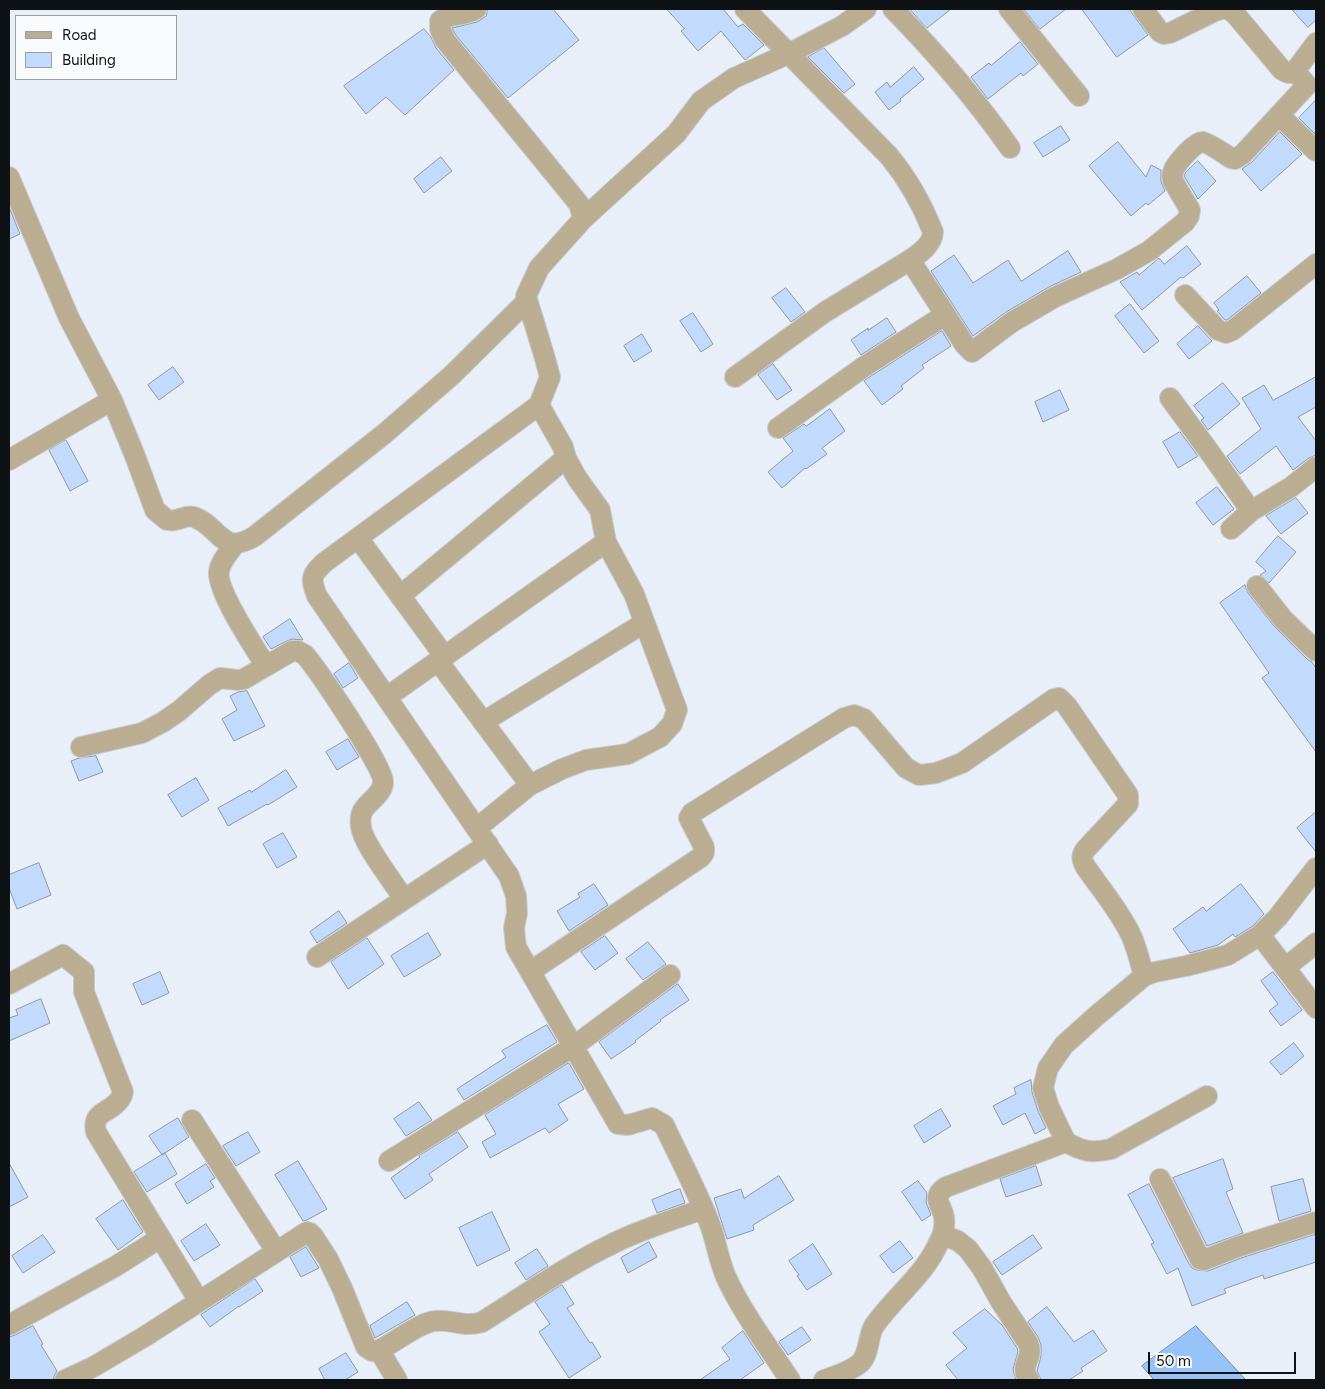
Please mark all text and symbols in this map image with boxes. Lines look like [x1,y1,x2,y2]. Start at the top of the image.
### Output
legend [15,15,178,80]
text: Road [62,26,97,44]
text: Building [62,51,116,69]
scale bar [1150,1342,1298,1374]
text: 50 m [1156,1352,1191,1370]

